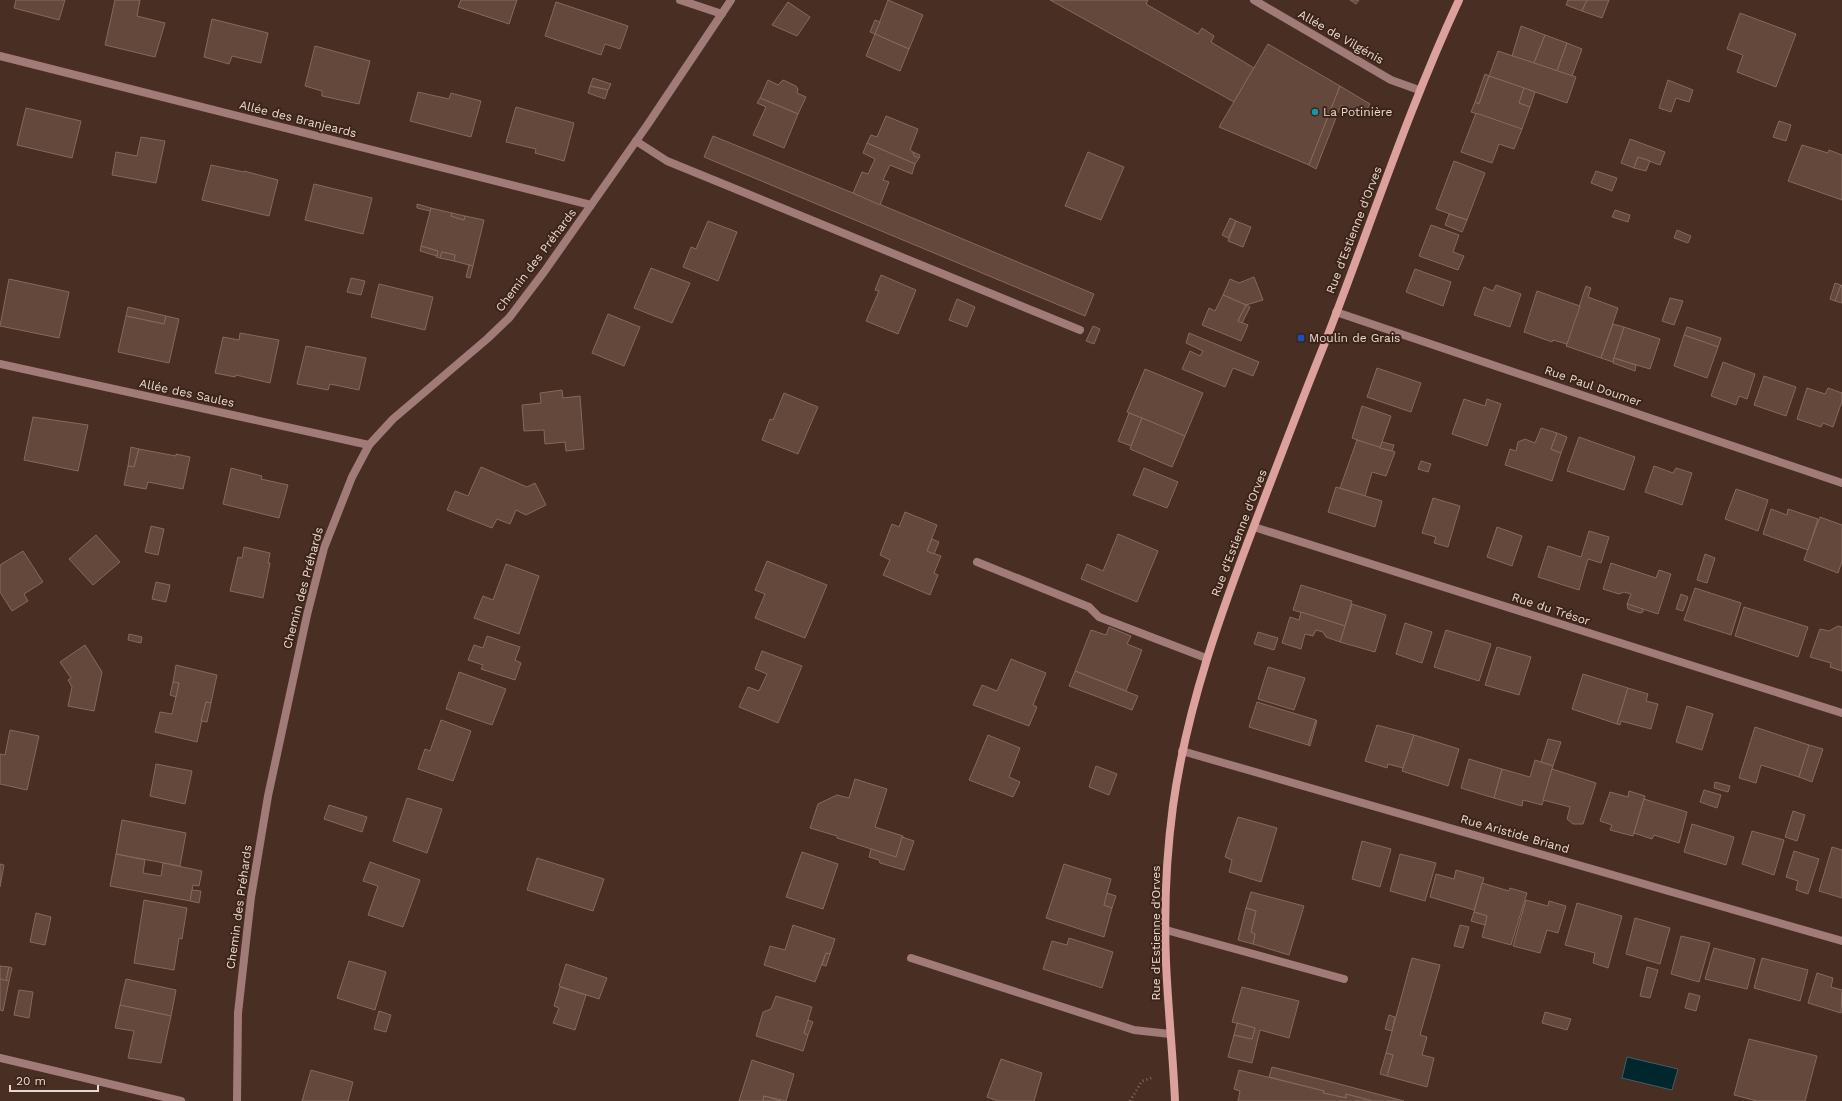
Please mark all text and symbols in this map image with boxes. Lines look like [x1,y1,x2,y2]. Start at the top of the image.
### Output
street label: Allée de Vilgénis [1296,7,1386,67]
street label: Allée des Branjeards [238,98,358,140]
place label: La Potinière [1323,105,1393,119]
marker: La Potinière [1310,107,1320,117]
street label: Rue d'Estienne d'Orves [1323,164,1385,296]
street label: Chemin des Préhards [493,206,579,314]
place label: Moulin de Grais [1309,331,1400,345]
marker: Moulin de Grais [1296,333,1306,343]
street label: Rue Paul Doumer [1543,363,1643,409]
street label: Allée des Saules [138,376,236,410]
street label: Rue d'Estienne d'Orves [1208,467,1270,599]
street label: Chemin des Préhards [280,526,326,650]
street label: Rue du Trésor [1510,590,1592,628]
street label: Rue Aristide Briand [1459,812,1571,856]
street label: Chemin des Préhards [223,844,255,970]
street label: Rue d'Estienne d'Orves [1149,865,1163,1001]
scale bar [10,1067,98,1093]
text: 20 m [16,1074,46,1088]

